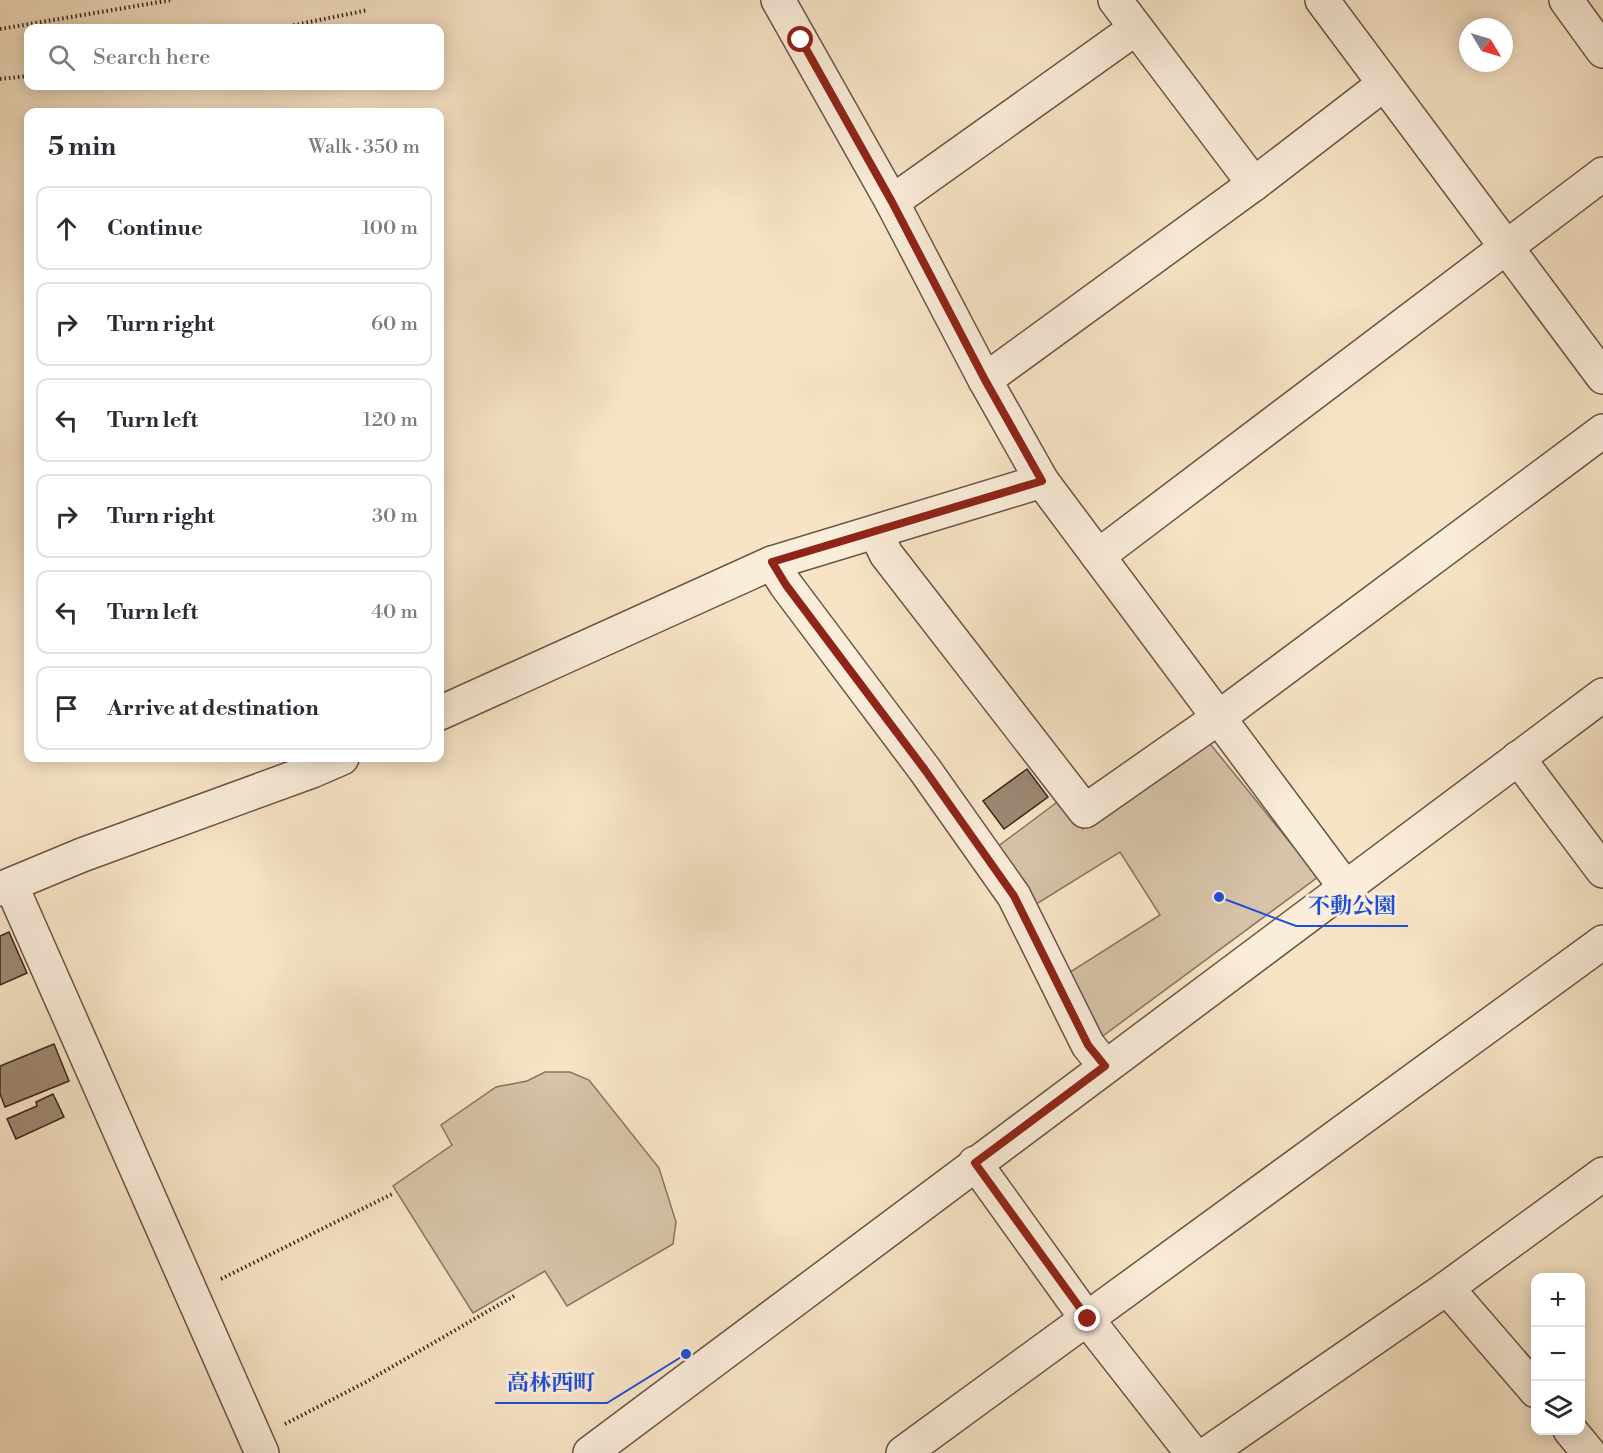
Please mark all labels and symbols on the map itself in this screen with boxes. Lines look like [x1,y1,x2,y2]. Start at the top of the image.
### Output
north arrow [1459,18,1513,72]
route start [787,26,813,52]
callout: 不動公園 [1296,886,1408,926]
text: 不動公園 [1308,893,1396,920]
route end [1074,1305,1100,1331]
callout: 高林西町 [495,1363,607,1403]
text: 高林西町 [507,1370,595,1397]

